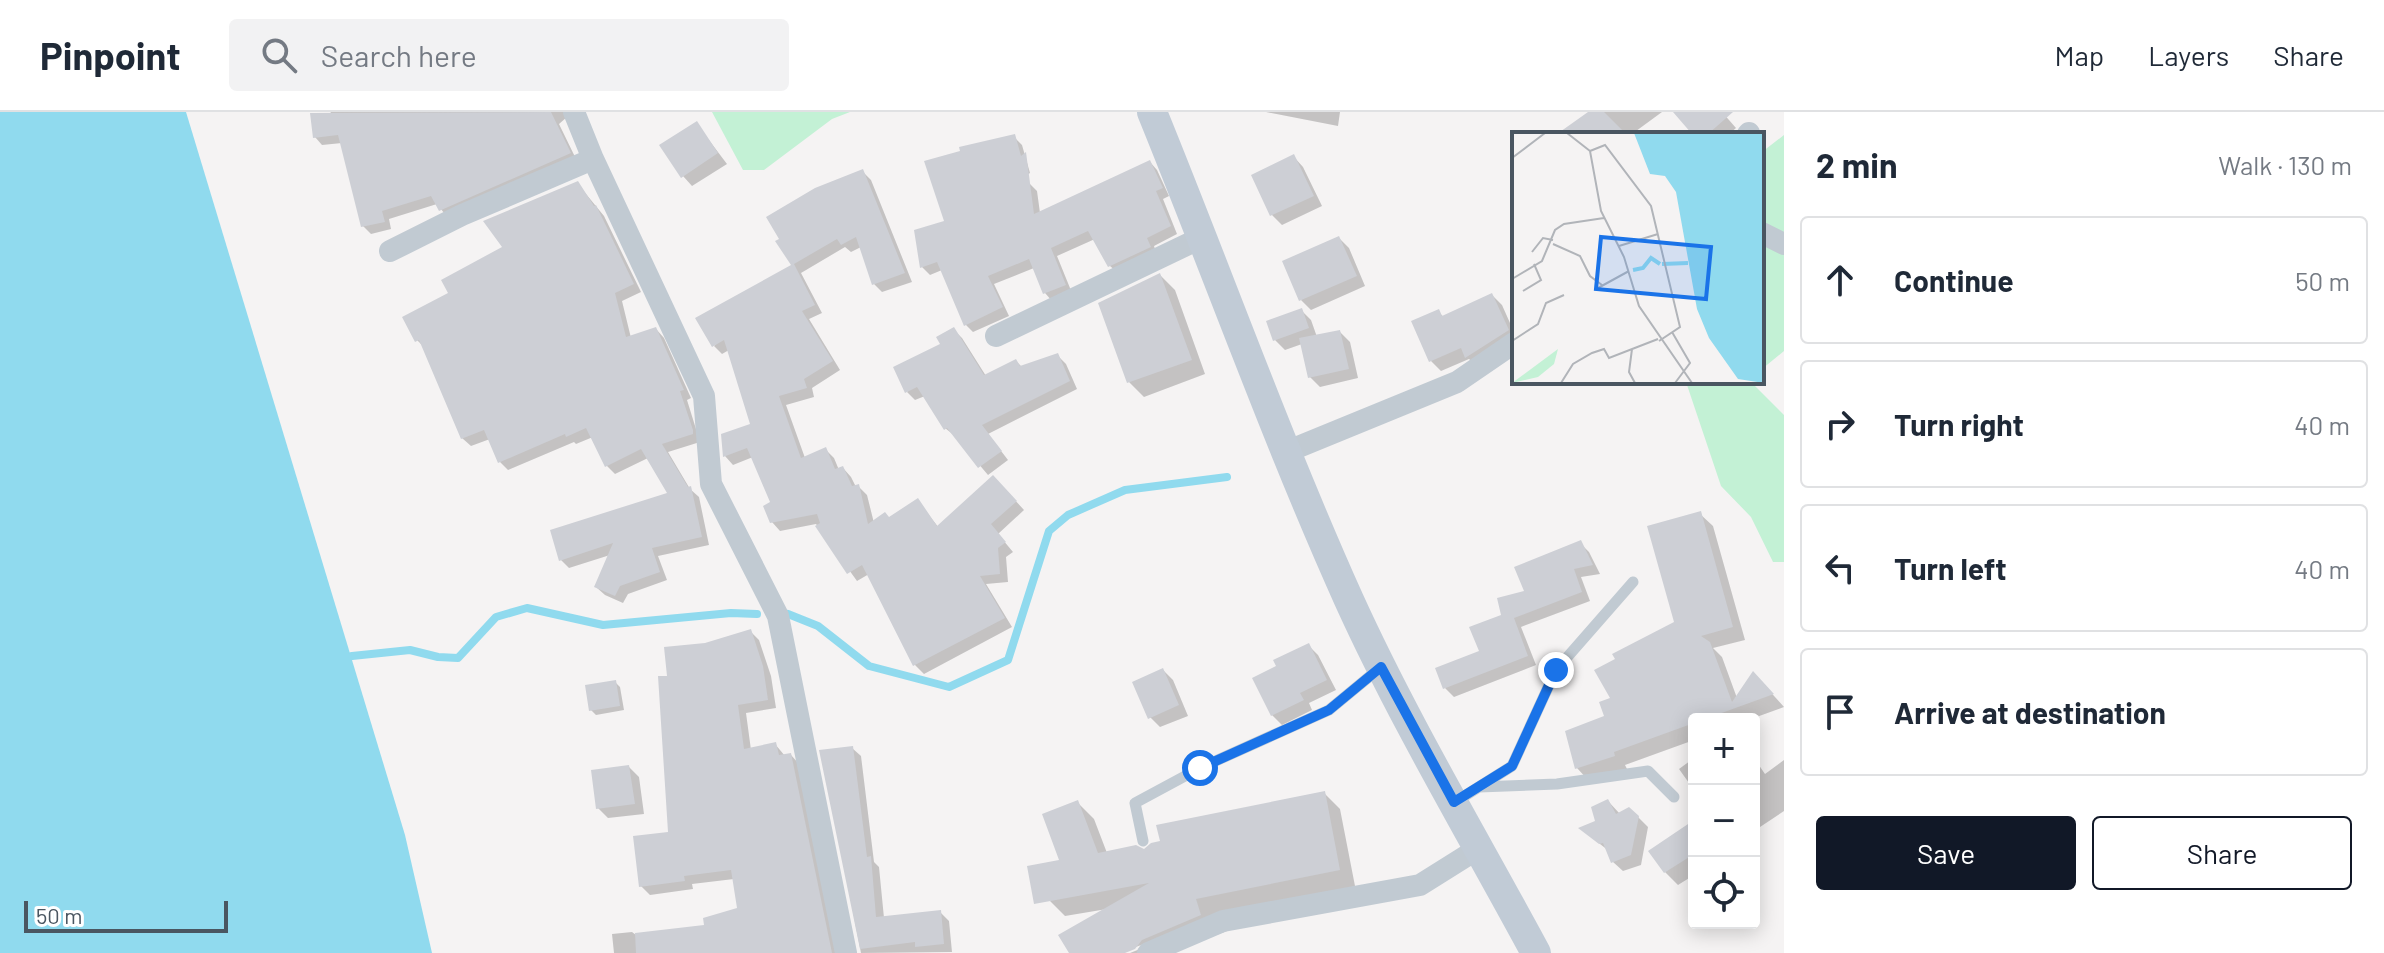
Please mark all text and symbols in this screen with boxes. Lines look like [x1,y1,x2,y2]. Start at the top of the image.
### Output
search box [229,19,789,91]
text: Pinpoint [40,32,181,78]
icon: search [257,33,301,77]
text: Search here [321,37,477,73]
text: Map [2054,38,2104,72]
text: Layers [2148,38,2229,72]
text: Share [2273,38,2344,72]
inset map [1512,132,1764,384]
text: 2 min [1816,144,1898,185]
text: Walk · 130 m [2218,149,2352,180]
icon: ahead [1818,258,1862,302]
text: Continue [1894,262,2014,298]
text: 50 m [2295,265,2350,296]
icon: right [1818,402,1862,446]
text: Turn right [1894,406,2024,442]
text: 40 m [2294,409,2350,440]
icon: left [1818,546,1862,590]
text: Turn left [1894,550,2007,586]
text: 40 m [2294,553,2350,584]
route end [1538,652,1574,688]
icon: arrive [1818,690,1862,734]
text: Arrive at destination [1894,694,2166,730]
map controls [1688,713,1760,929]
button: + [1688,713,1760,785]
route start [1182,750,1218,786]
button: − [1688,785,1760,857]
button: Save [1816,816,2076,890]
button: Share [2092,816,2352,890]
button: locate [1688,857,1760,929]
scale bar [24,897,228,933]
text: 50 m [36,902,82,928]

